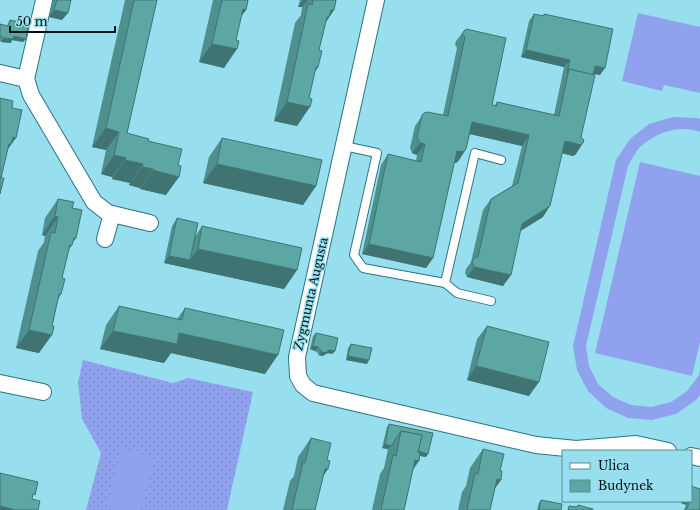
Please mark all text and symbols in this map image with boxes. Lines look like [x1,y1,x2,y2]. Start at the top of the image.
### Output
scale bar [10,8,115,34]
text: 50 m [16,14,48,29]
street label: Zygmunta Augusta [290,236,331,352]
legend [562,450,692,502]
text: Ulica [598,458,630,473]
text: Budynek [598,478,654,493]

